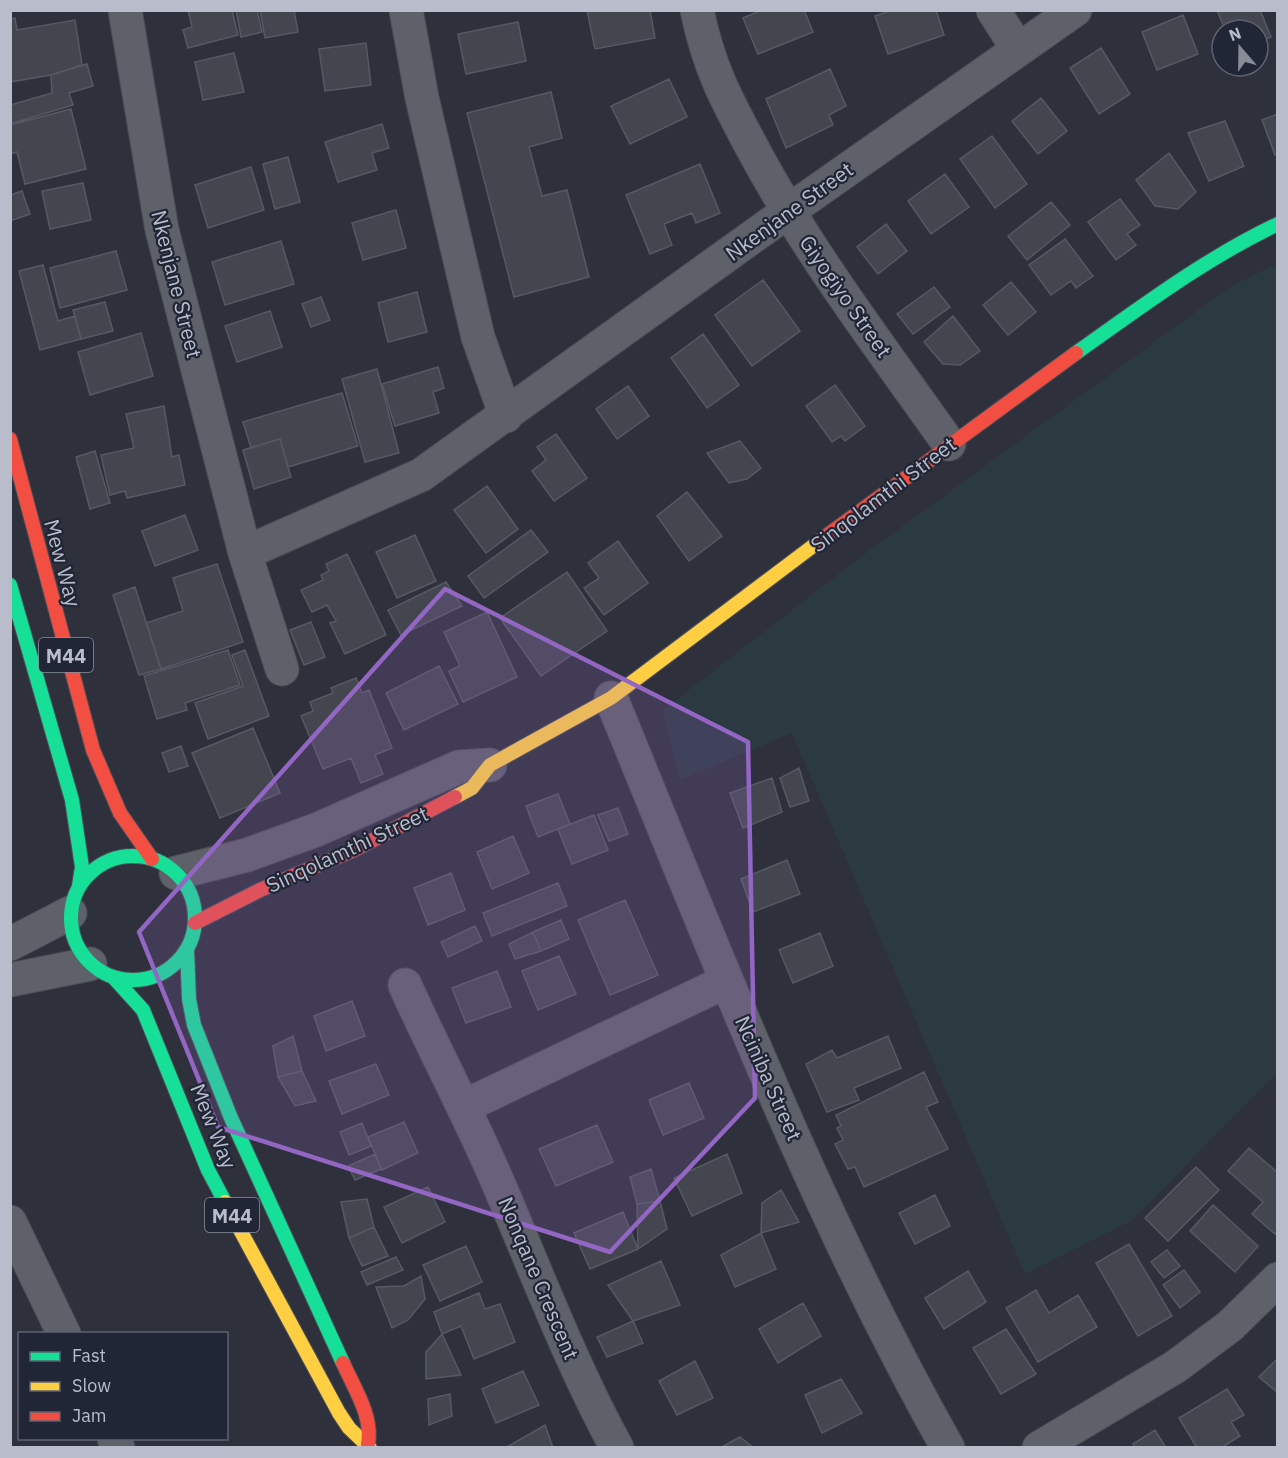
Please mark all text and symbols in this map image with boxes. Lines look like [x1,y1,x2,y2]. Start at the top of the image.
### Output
north arrow [1210,18,1270,78]
text: N [1226,23,1244,45]
street label: Nkenjane Street [719,155,859,267]
street label: Nkenjane Street [145,207,209,361]
street label: Giyogiyo Street [794,229,898,363]
street label: Sinqolamthi Street [804,430,962,558]
street label: Mew Way [38,516,88,610]
road number: M44 [39,638,93,672]
street label: Sinqolamthi Street [261,799,433,899]
street label: Nciniba Street [729,1011,809,1145]
street label: Mew Way [184,1079,244,1173]
street label: Nonqane Crescent [492,1192,586,1364]
road number: M44 [205,1198,259,1232]
legend [18,1332,228,1440]
text: Fast [72,1344,106,1367]
text: Slow [72,1374,111,1397]
text: Jam [72,1404,107,1427]

